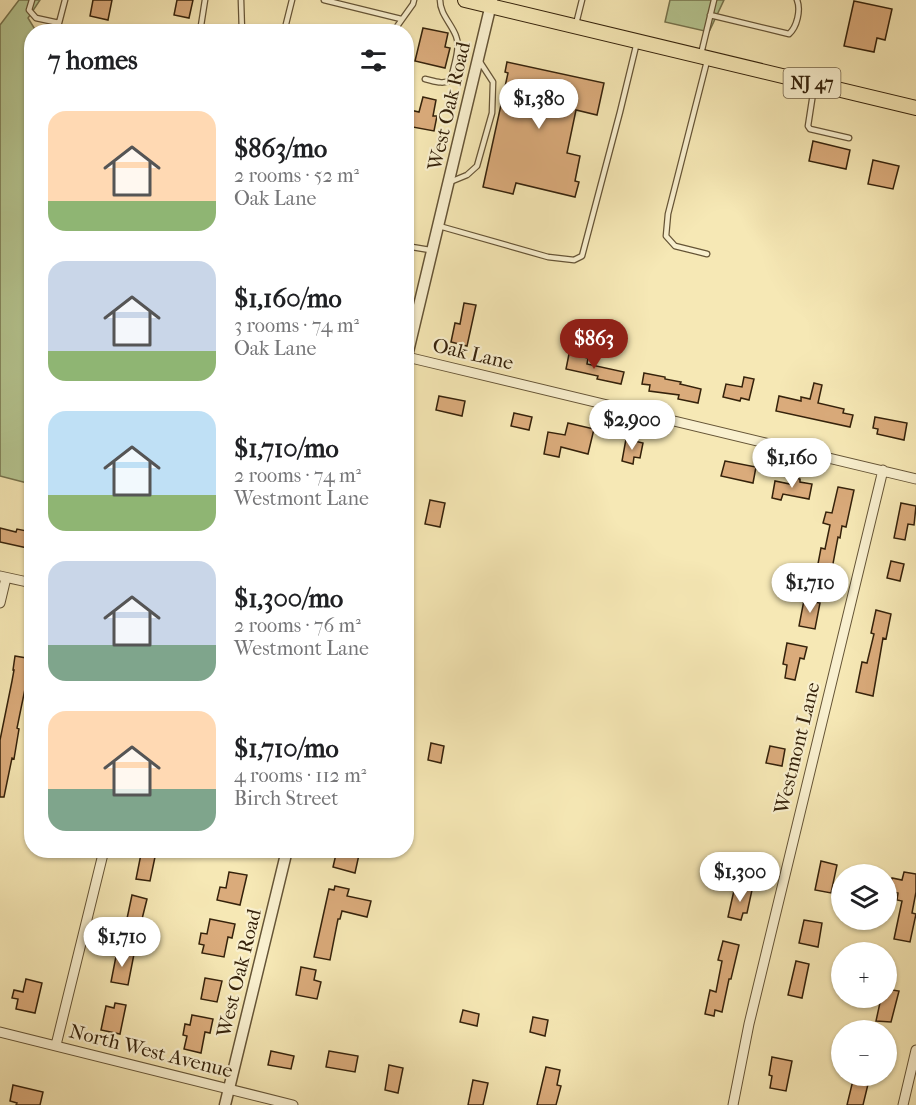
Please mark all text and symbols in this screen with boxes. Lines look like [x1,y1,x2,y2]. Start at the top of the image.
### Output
street label: West Oak Road [423,38,475,173]
icon: filters [357,44,390,77]
text: 7 homes [48,45,138,76]
road number: NJ 47 [784,68,840,98]
pin: $1,380 [490,79,588,130]
text: $1,380 [513,87,565,110]
text: $863/mo [234,133,327,164]
icon: home [96,135,168,207]
text: 2 rooms · 52 m² [234,164,359,187]
text: Oak Lane [234,187,316,210]
text: $1,160/mo [234,283,342,314]
icon: home [96,285,168,357]
text: 3 rooms · 74 m² [234,314,359,337]
pin: $863 [558,319,630,370]
text: $863 [574,327,614,350]
street label: Oak Lane [430,334,516,375]
text: Oak Lane [234,337,316,360]
pin: $2,900 [583,400,681,451]
text: $2,900 [603,408,661,431]
text: $1,710/mo [234,433,339,464]
icon: home [96,435,168,507]
pin: $1,160 [743,438,841,489]
text: $1,160 [766,446,818,469]
text: 2 rooms · 74 m² [234,464,361,487]
text: Westmont Lane [234,487,369,510]
pin: $1,710 [761,563,859,614]
text: $1,710 [786,571,834,594]
text: $1,300/mo [234,583,343,614]
icon: home [96,585,168,657]
text: 2 rooms · 76 m² [234,614,361,637]
text: Westmont Lane [234,637,369,660]
street label: Westmont Lane [769,680,825,817]
text: $1,710/mo [234,733,339,764]
icon: home [96,735,168,807]
text: 4 rooms · 112 m² [234,764,366,787]
text: Birch Street [234,787,338,810]
pin: $1,300 [691,852,789,903]
text: $1,300 [714,860,766,883]
map controls [831,864,897,1086]
button: layers [831,864,897,930]
street label: West Oak Road [212,905,266,1040]
pin: $1,710 [73,917,171,968]
text: $1,710 [98,925,146,948]
button: + [831,942,897,1008]
street label: North West Avenue [67,1020,235,1082]
button: − [831,1020,897,1086]

